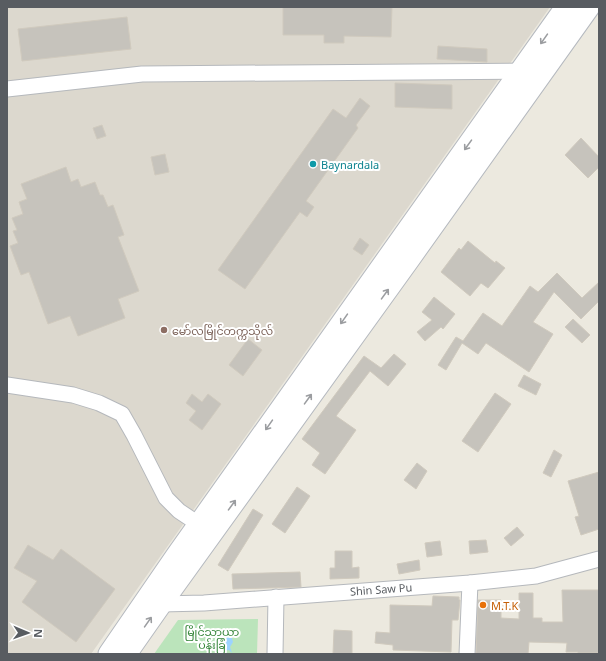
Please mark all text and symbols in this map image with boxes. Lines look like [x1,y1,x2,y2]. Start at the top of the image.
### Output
one-way arrow [540,33,548,44]
one-way arrow [464,139,472,150]
place label: Baynardala [321,157,379,172]
marker: Baynardala [308,159,318,169]
one-way arrow [380,289,389,300]
one-way arrow [340,313,348,324]
place label: မော်လမြိုင်တက္ကသိုလ် [172,323,273,340]
marker: မော်လမြိုင်တက္ကသိုလ် [159,325,169,335]
one-way arrow [304,394,312,405]
one-way arrow [265,419,273,430]
one-way arrow [228,499,236,510]
street label: Shin Saw Pu [349,579,413,599]
place label: M.T.K [491,598,519,613]
marker: M.T.K [478,600,488,610]
north arrow [8,613,48,653]
one-way arrow [144,617,152,628]
park label: မြိုင်သာယာ ပန်းခြံ [185,624,239,654]
text: N [31,629,46,638]

